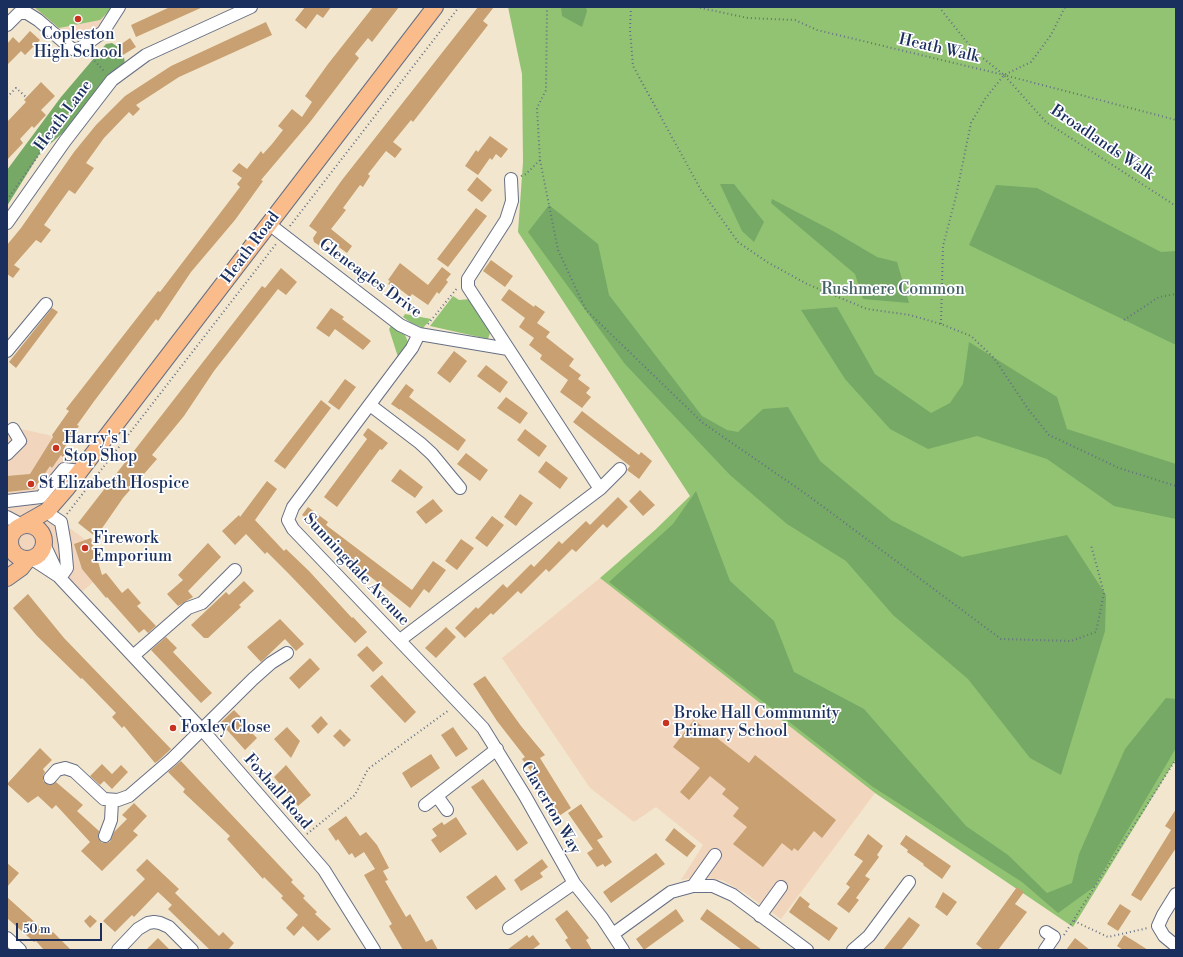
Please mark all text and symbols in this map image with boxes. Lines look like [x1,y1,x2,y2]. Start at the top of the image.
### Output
marker: Copleston High School [73,14,83,24]
place label: Copleston High School [34,25,122,63]
street label: Heath Walk [897,30,981,68]
street label: Heath Lane [31,77,97,155]
street label: Broadlands Walk [1047,101,1157,185]
street label: Heath Road [218,208,284,288]
street label: Gleneagles Drive [315,235,425,323]
park label: Rushmere Common [821,280,965,300]
place label: Harry's 1 Stop Shop [64,429,137,467]
marker: Harry's 1 Stop Shop [51,443,61,453]
place label: St Elizabeth Hospice [39,474,189,494]
marker: St Elizabeth Hospice [26,479,36,489]
street label: Sunningdale Avenue [299,510,413,630]
place label: Firework Emporium [93,529,172,567]
marker: Firework Emporium [80,543,90,553]
place label: Broke Hall Community Primary School [674,704,839,742]
place label: Foxley Close [181,718,271,738]
marker: Broke Hall Community Primary School [661,718,671,728]
marker: Foxley Close [168,723,178,733]
street label: Foxhall Road [239,750,315,834]
street label: Claverton Way [516,758,584,858]
scale bar [18,915,104,941]
text: 50 m [23,922,51,937]

